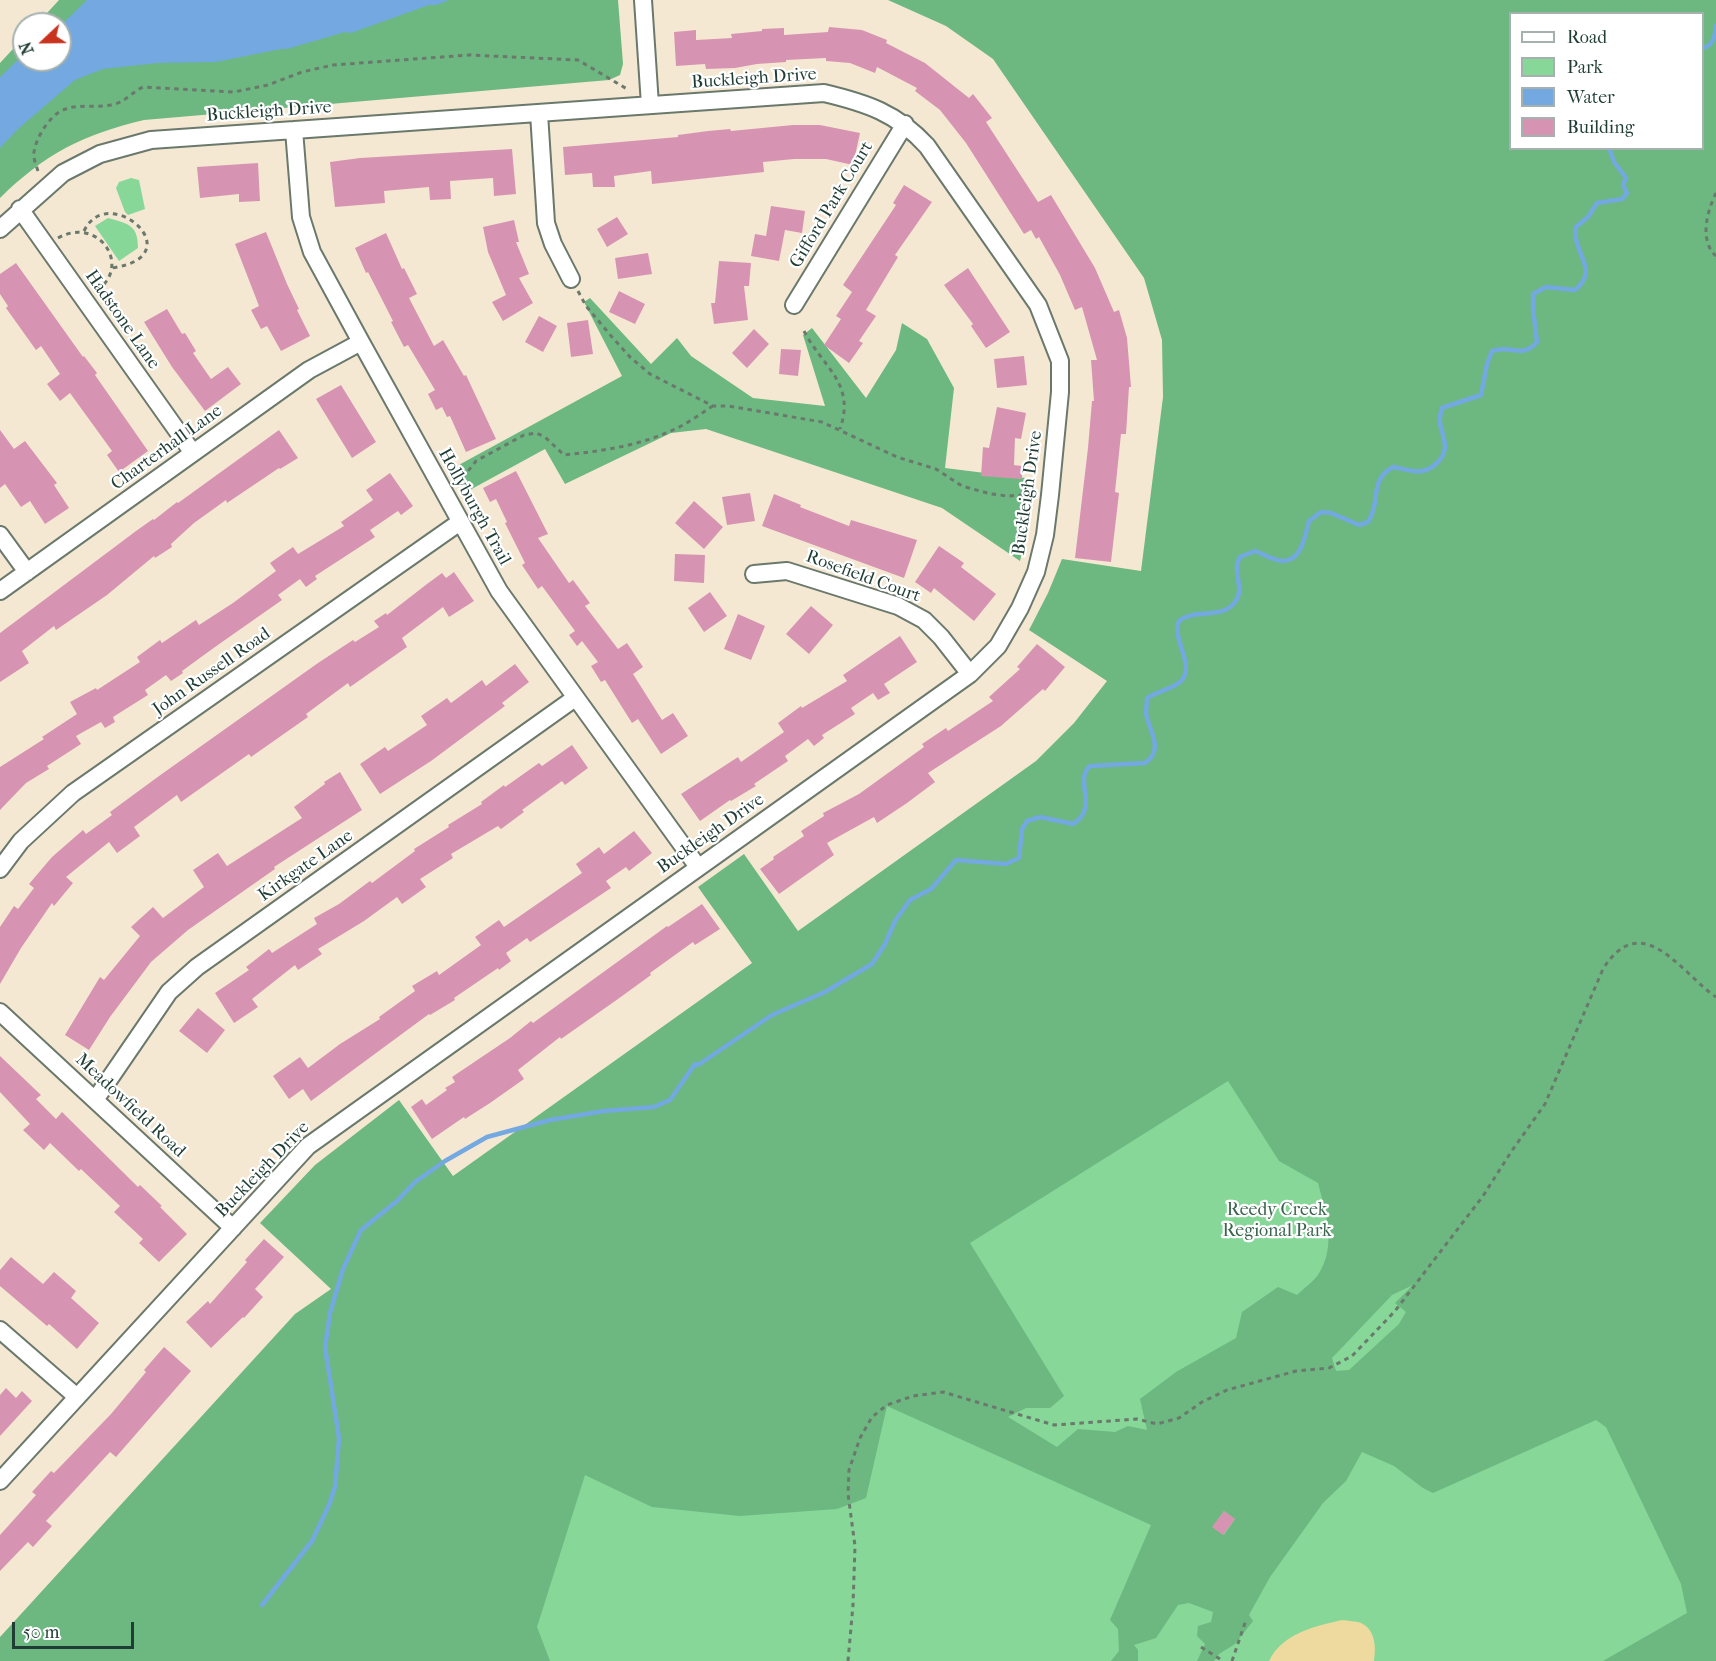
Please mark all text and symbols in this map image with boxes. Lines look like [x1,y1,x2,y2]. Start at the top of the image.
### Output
north arrow [12,12,72,72]
legend [1509,12,1704,150]
text: Road [1567,27,1607,48]
text: N [16,39,38,57]
text: Park [1567,57,1603,78]
street label: Buckleigh Drive [691,64,817,94]
text: Water [1567,87,1615,108]
street label: Buckleigh Drive [206,97,332,127]
text: Building [1567,117,1634,138]
street label: Gifford Park Court [786,138,878,272]
street label: Hadstone Lane [80,266,164,374]
street label: Charterhall Lane [107,400,227,496]
street label: Buckleigh Drive [1009,429,1047,557]
street label: Hollyburgh Trail [433,445,515,569]
street label: Rosefield Court [803,546,923,608]
street label: John Russell Road [149,623,275,721]
street label: Buckleigh Drive [653,789,769,879]
street label: Kirkgate Lane [254,825,358,907]
street label: Meadowfield Road [70,1049,190,1163]
street label: Buckleigh Drive [212,1117,314,1223]
park label: Reedy Creek Regional Park [1222,1200,1332,1242]
scale bar [15,1610,136,1648]
text: 50 m [23,1622,59,1643]

